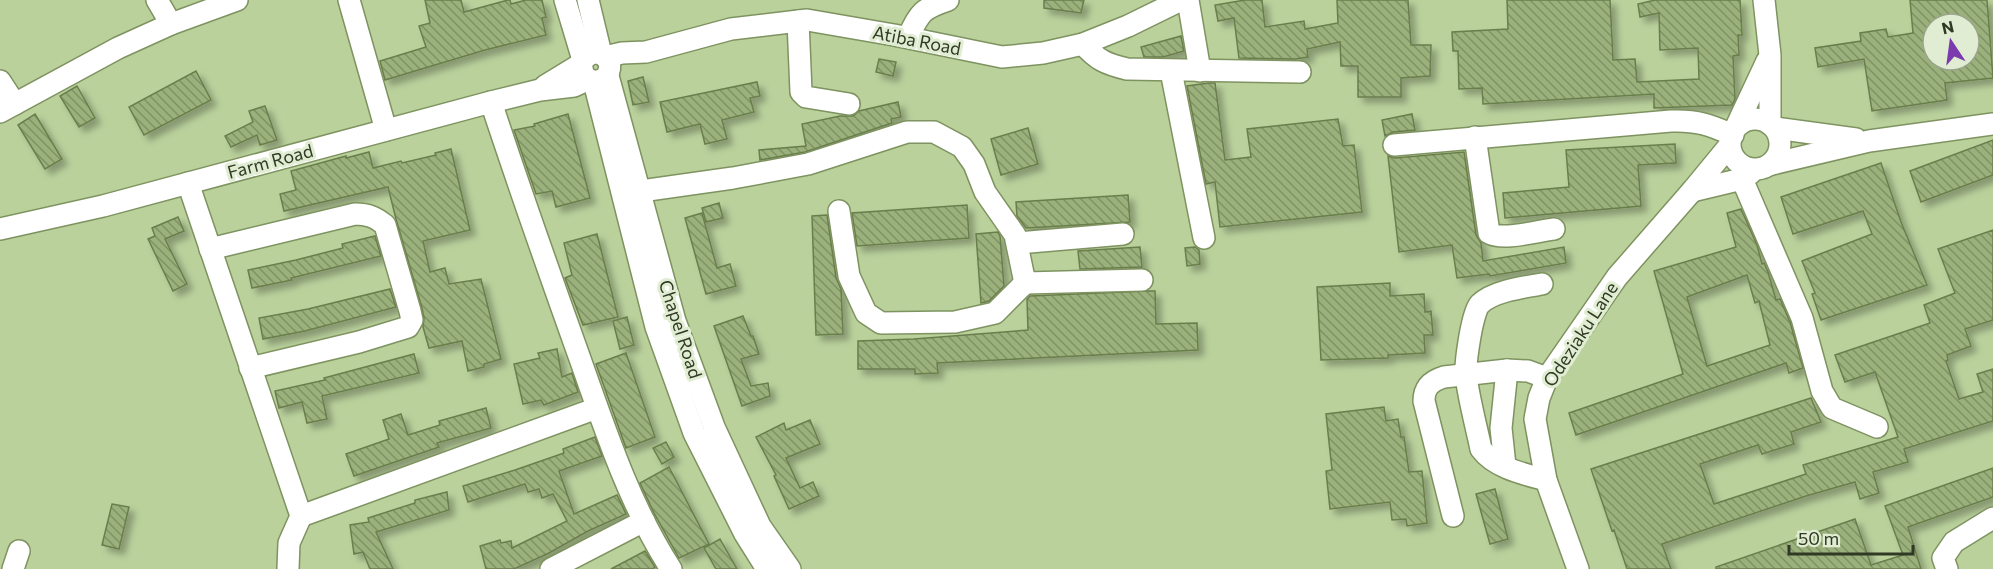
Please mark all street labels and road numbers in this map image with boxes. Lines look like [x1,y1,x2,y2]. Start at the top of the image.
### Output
street label: Atiba Road [871,21,963,59]
street label: Farm Road [225,139,315,183]
street label: Chapel Road [655,277,707,381]
street label: Odeziaku Lane [1538,278,1622,390]

